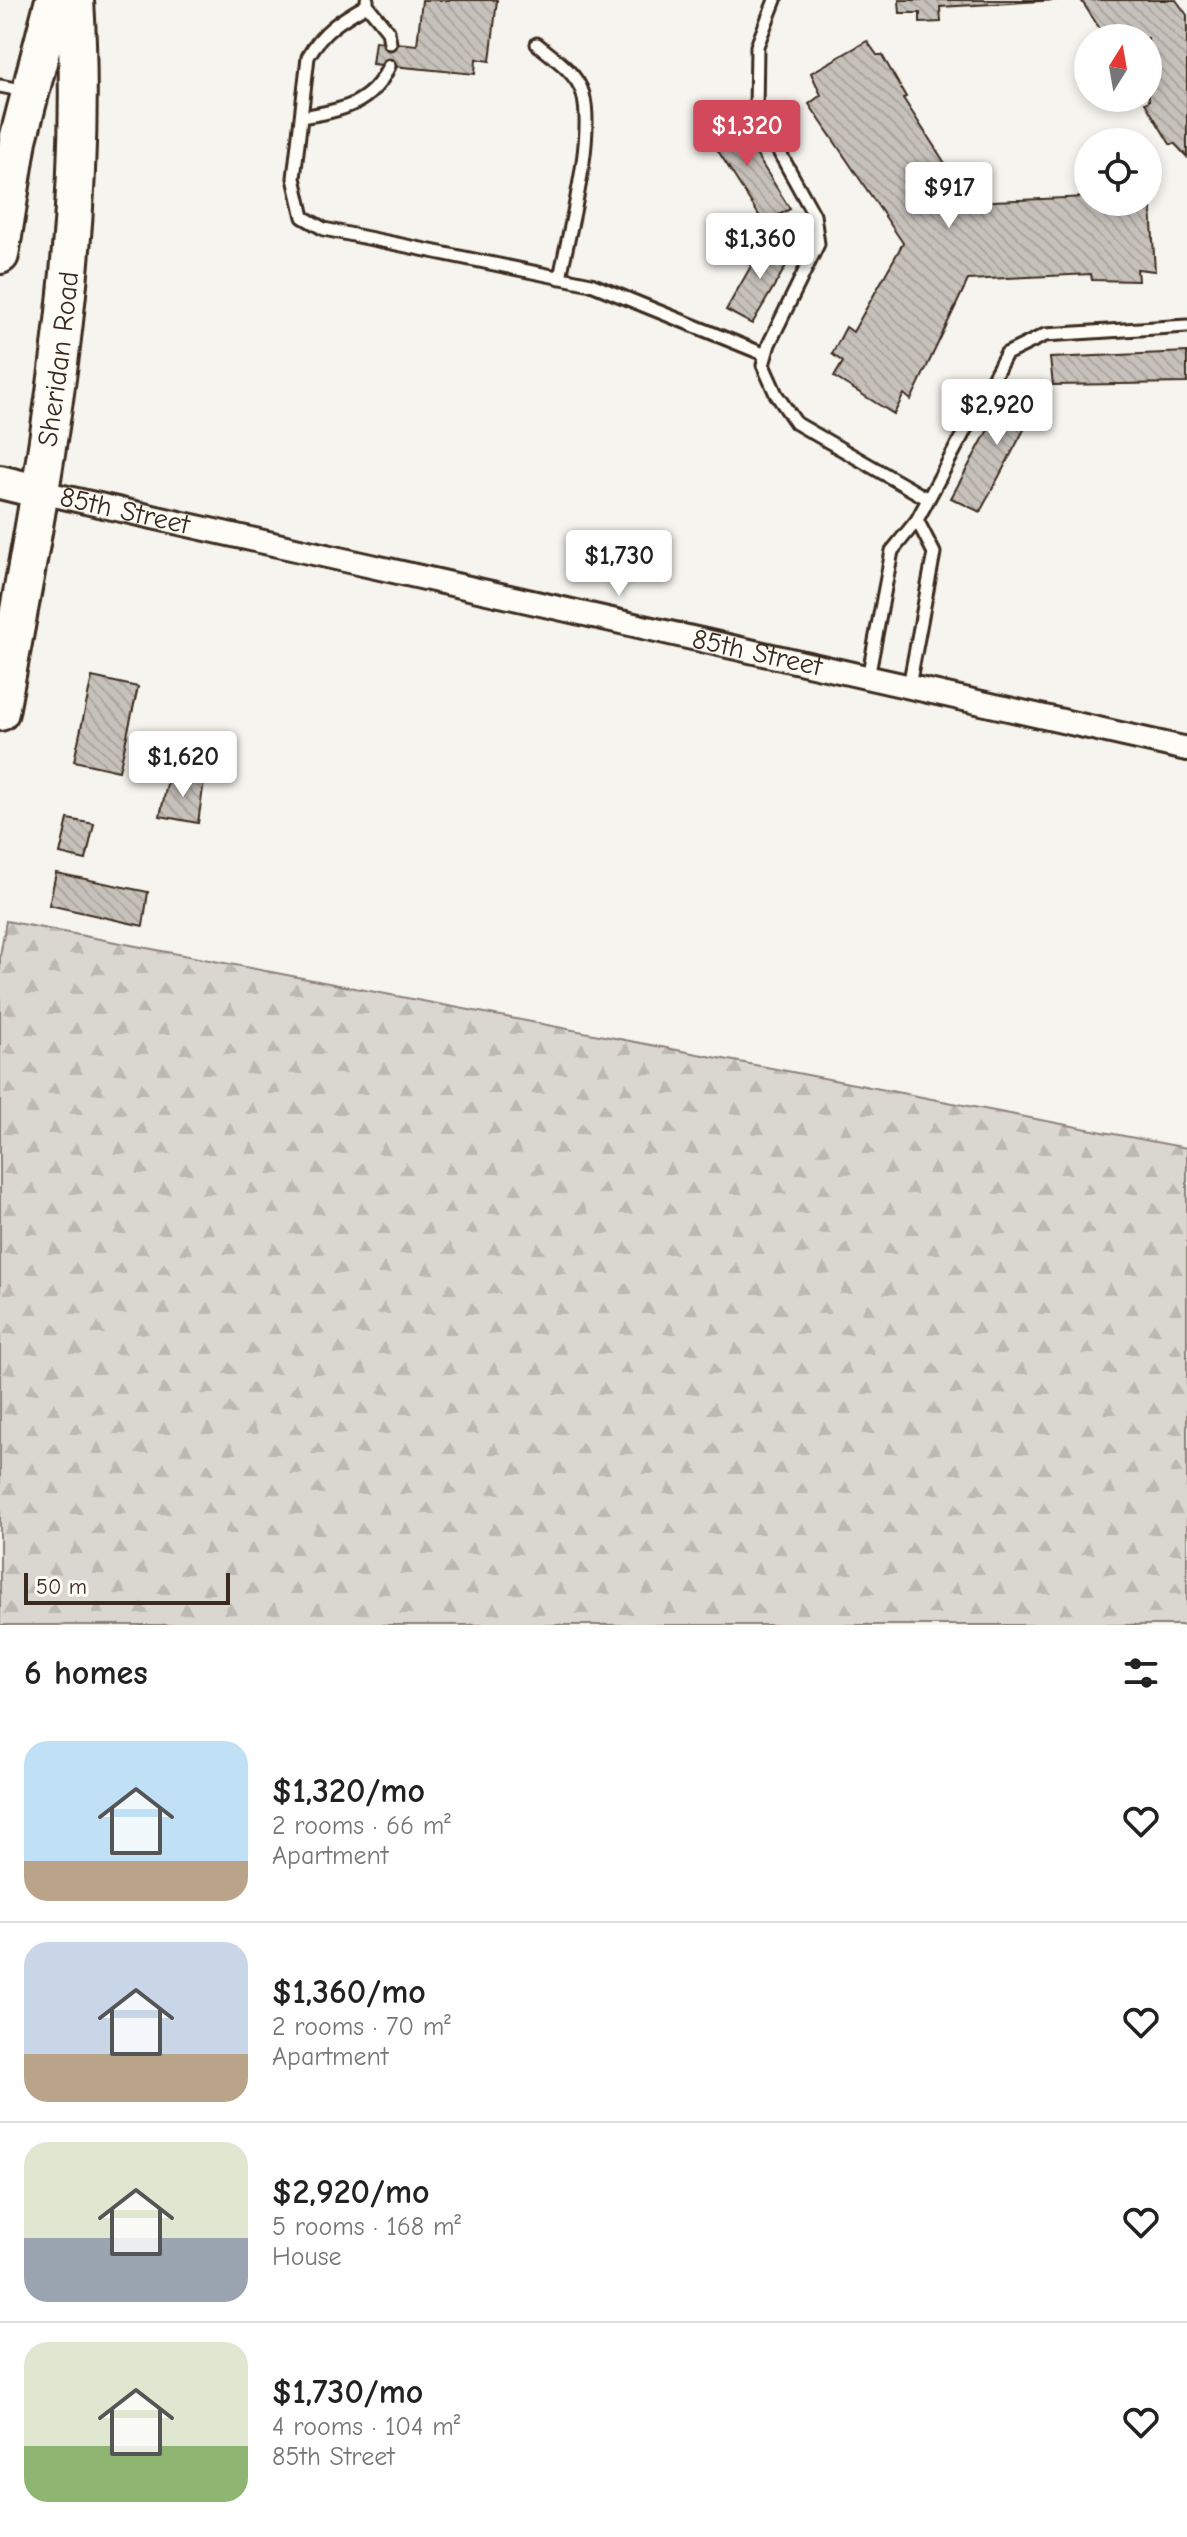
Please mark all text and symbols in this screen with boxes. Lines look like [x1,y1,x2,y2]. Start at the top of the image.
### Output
north arrow [1074,24,1162,112]
map controls [1074,24,1162,216]
pin: $1,320 [682,100,812,168]
text: $1,320 [711,111,783,141]
button: locate [1074,128,1162,216]
pin: $917 [902,162,996,230]
text: $917 [923,173,975,203]
pin: $1,360 [695,213,825,281]
text: $1,360 [724,224,796,254]
street label: Sheridan Road [31,270,85,449]
pin: $2,920 [932,379,1062,447]
text: $2,920 [960,390,1034,420]
street label: 85th Street [57,481,194,541]
pin: $1,730 [554,530,684,598]
text: $1,730 [584,541,654,571]
street label: 85th Street [689,623,826,683]
pin: $1,620 [118,731,248,799]
text: $1,620 [147,742,219,772]
scale bar [24,1569,230,1605]
text: 50 m [36,1574,87,1600]
icon: filters [1119,1651,1163,1695]
text: 6 homes [24,1653,148,1693]
text: $1,320/mo [272,1771,425,1811]
icon: home [88,1773,184,1869]
icon: heart [1119,1799,1163,1843]
text: 2 rooms · 66 m² [272,1811,451,1841]
text: Apartment [272,1841,388,1871]
text: $1,360/mo [272,1972,426,2012]
icon: home [88,1974,184,2070]
icon: heart [1119,2000,1163,2044]
text: 2 rooms · 70 m² [272,2012,451,2042]
text: Apartment [272,2042,388,2072]
text: $2,920/mo [272,2172,430,2212]
icon: home [88,2174,184,2270]
icon: heart [1119,2200,1163,2244]
text: 5 rooms · 168 m² [272,2212,461,2242]
text: House [272,2242,342,2272]
text: $1,730/mo [272,2372,423,2412]
icon: home [88,2374,184,2470]
icon: heart [1119,2400,1163,2444]
text: 4 rooms · 104 m² [272,2412,460,2442]
text: 85th Street [272,2442,395,2472]

